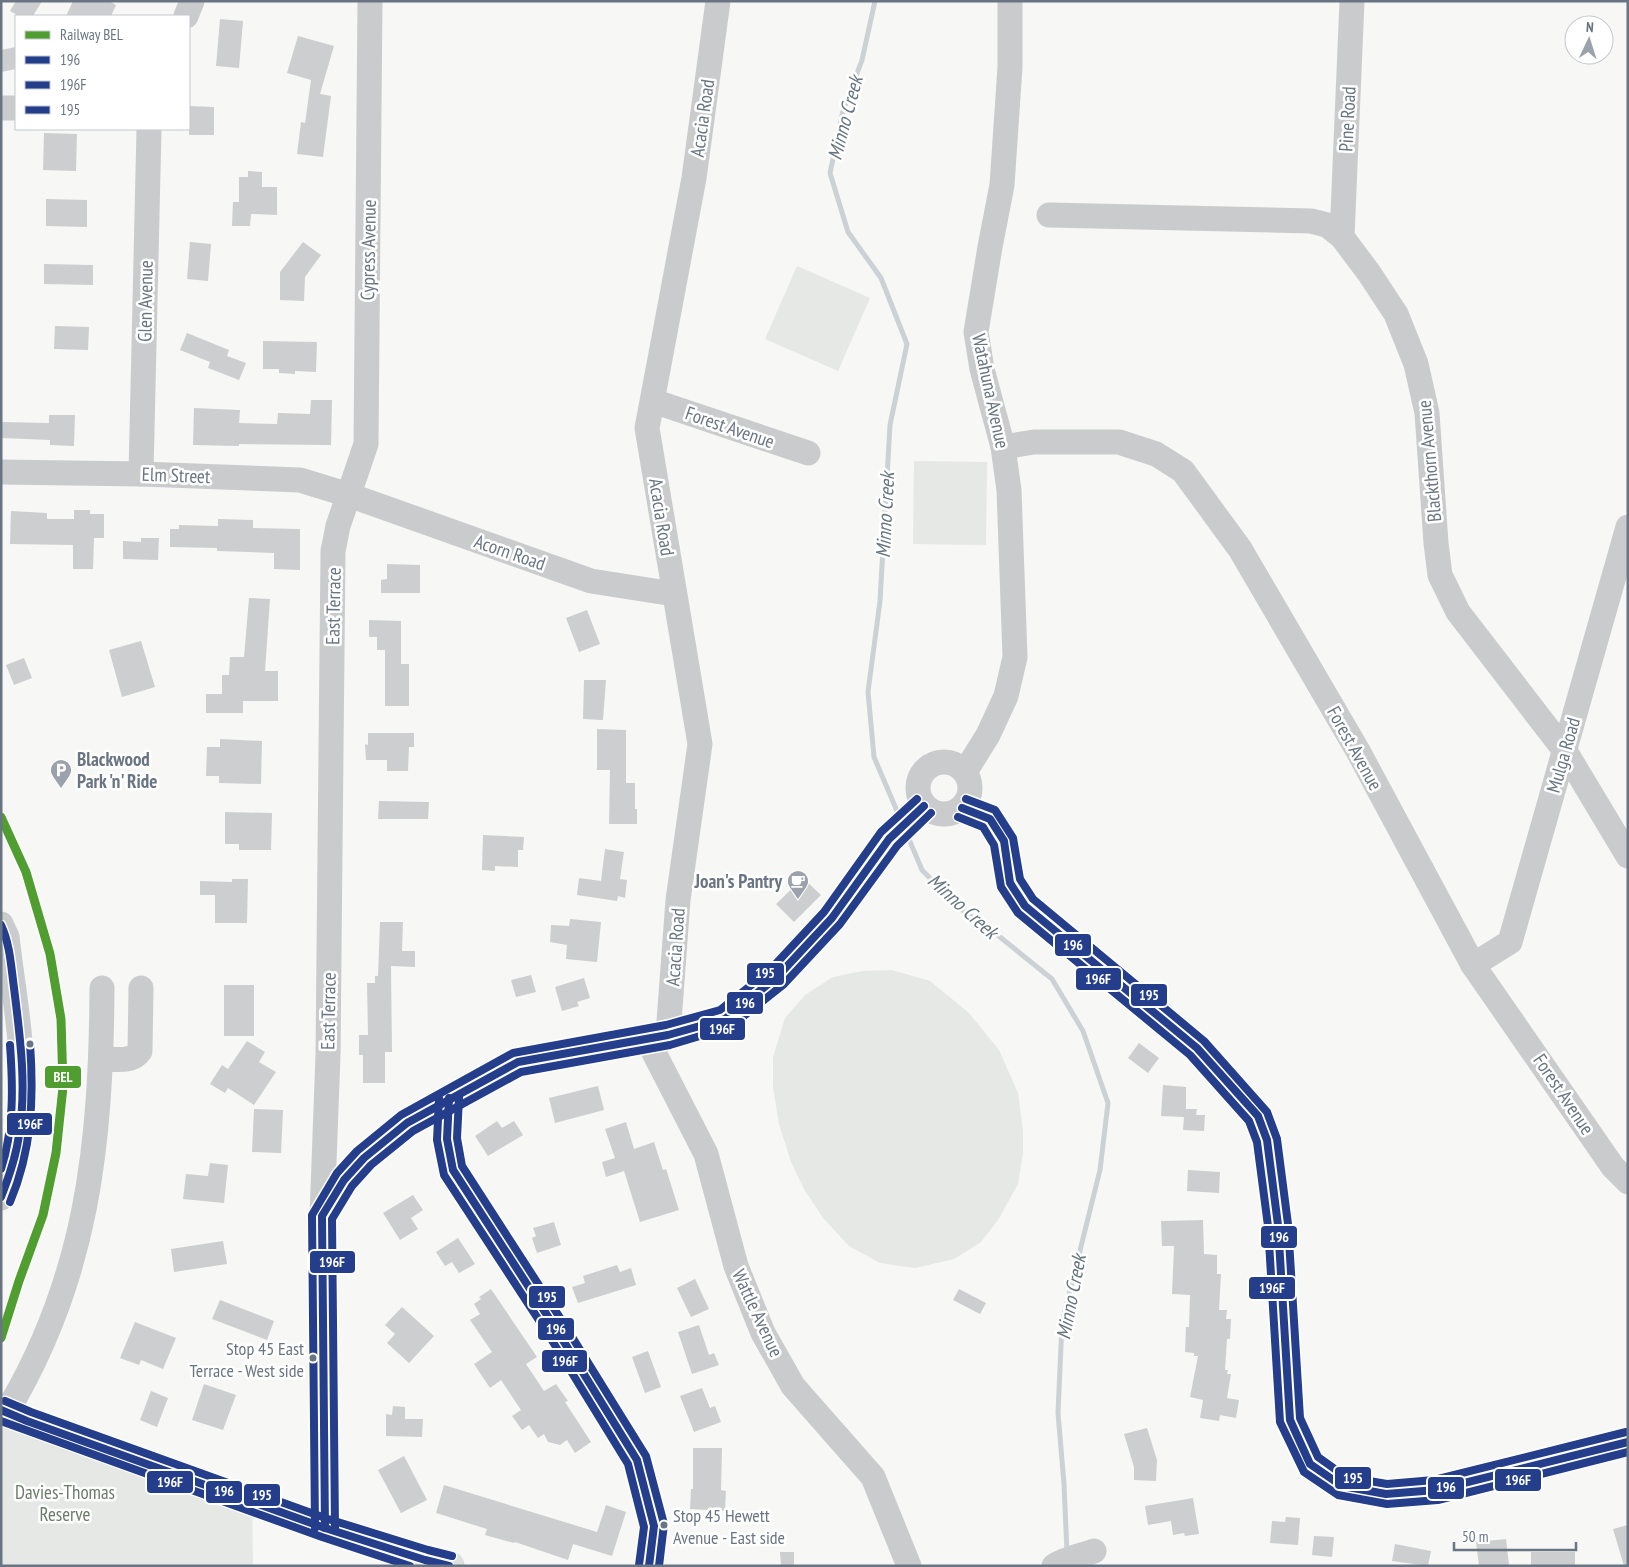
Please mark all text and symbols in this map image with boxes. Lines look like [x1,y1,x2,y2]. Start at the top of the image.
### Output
legend [15,15,190,130]
north arrow [1564,15,1614,65]
text: N [1586,18,1594,36]
text: Railway BEL [60,25,124,44]
text: 196 [60,50,81,69]
water label: Minno Creek [821,71,869,163]
text: 196F [60,75,86,94]
street label: Acacia Road [685,78,719,158]
street label: Pine Road [1333,86,1361,152]
text: 195 [60,100,80,119]
street label: Cypress Avenue [355,199,381,301]
street label: Glen Avenue [132,260,158,342]
street label: Watahuna Avenue [967,331,1015,451]
street label: Blackthorn Avenue [1412,399,1446,523]
street label: Forest Avenue [682,401,778,453]
street label: Elm Street [141,462,211,488]
water label: Minno Creek [870,469,900,559]
street label: Acacia Road [644,477,680,557]
street label: Acorn Road [471,529,549,575]
street label: East Terrace [320,567,346,645]
street label: Forest Avenue [1322,702,1388,794]
street label: Mulga Road [1541,715,1585,795]
place label: Blackwood Park 'n' Ride [77,747,157,793]
parking icon: Blackwood Park 'n' Ride [49,758,73,789]
water label: Minno Creek [922,868,1005,946]
place label: Joan's Pantry [693,869,782,893]
cafe icon: Joan's Pantry [786,869,810,900]
street label: Acacia Road [660,907,690,987]
line badge: 196 [1054,933,1092,957]
text: 196 [1063,936,1083,954]
line badge: 195 [746,962,785,986]
text: 195 [755,964,775,982]
line badge: 196F [1075,967,1122,991]
text: 196F [1085,970,1111,988]
street label: East Terrace [315,972,341,1050]
line badge: 195 [1130,983,1168,1007]
text: 195 [1139,986,1159,1004]
line badge: 196 [726,991,764,1015]
text: 196 [735,994,755,1012]
line badge: 196F [699,1017,746,1041]
text: 196F [709,1020,735,1038]
unlabelled marker [25,1039,35,1049]
street label: Forest Avenue [1528,1049,1600,1139]
line badge: BEL [44,1065,82,1089]
text: BEL [54,1068,72,1086]
line badge: 196F [6,1112,53,1136]
text: 196F [17,1115,43,1133]
line badge: 196 [1260,1225,1298,1249]
text: 196 [1269,1228,1289,1246]
line badge: 196F [309,1250,356,1274]
water label: Minno Creek [1050,1250,1092,1342]
text: 196F [319,1253,345,1271]
street label: Wattle Avenue [727,1265,789,1361]
line badge: 196F [1248,1276,1296,1300]
text: 196F [1259,1279,1285,1297]
line badge: 195 [528,1285,566,1309]
text: 195 [537,1288,557,1306]
line badge: 196 [537,1317,575,1341]
text: 196 [546,1320,566,1338]
place label: Stop 45 East Terrace - West side [190,1337,304,1382]
line badge: 196F [541,1349,588,1373]
text: 196F [552,1352,578,1370]
marker: Stop 45 East Terrace - West side [308,1353,318,1363]
line badge: 195 [1334,1466,1372,1490]
line badge: 196F [1494,1468,1542,1492]
text: 195 [1343,1469,1363,1487]
line badge: 196F [146,1470,194,1494]
text: 196F [1505,1471,1531,1489]
text: 196F [157,1473,183,1491]
line badge: 196 [1427,1476,1465,1500]
text: 196 [1436,1478,1456,1496]
park label: Davies-Thomas Reserve [15,1480,115,1526]
line badge: 196 [205,1480,243,1504]
text: 196 [214,1482,234,1500]
line badge: 195 [243,1483,281,1507]
text: 195 [252,1486,272,1504]
place label: Stop 45 Hewett Avenue - East side [673,1504,785,1549]
marker: Stop 45 Hewett Avenue - East side [659,1520,669,1530]
scale bar [1454,1520,1576,1552]
text: 50 m [1462,1527,1488,1546]

